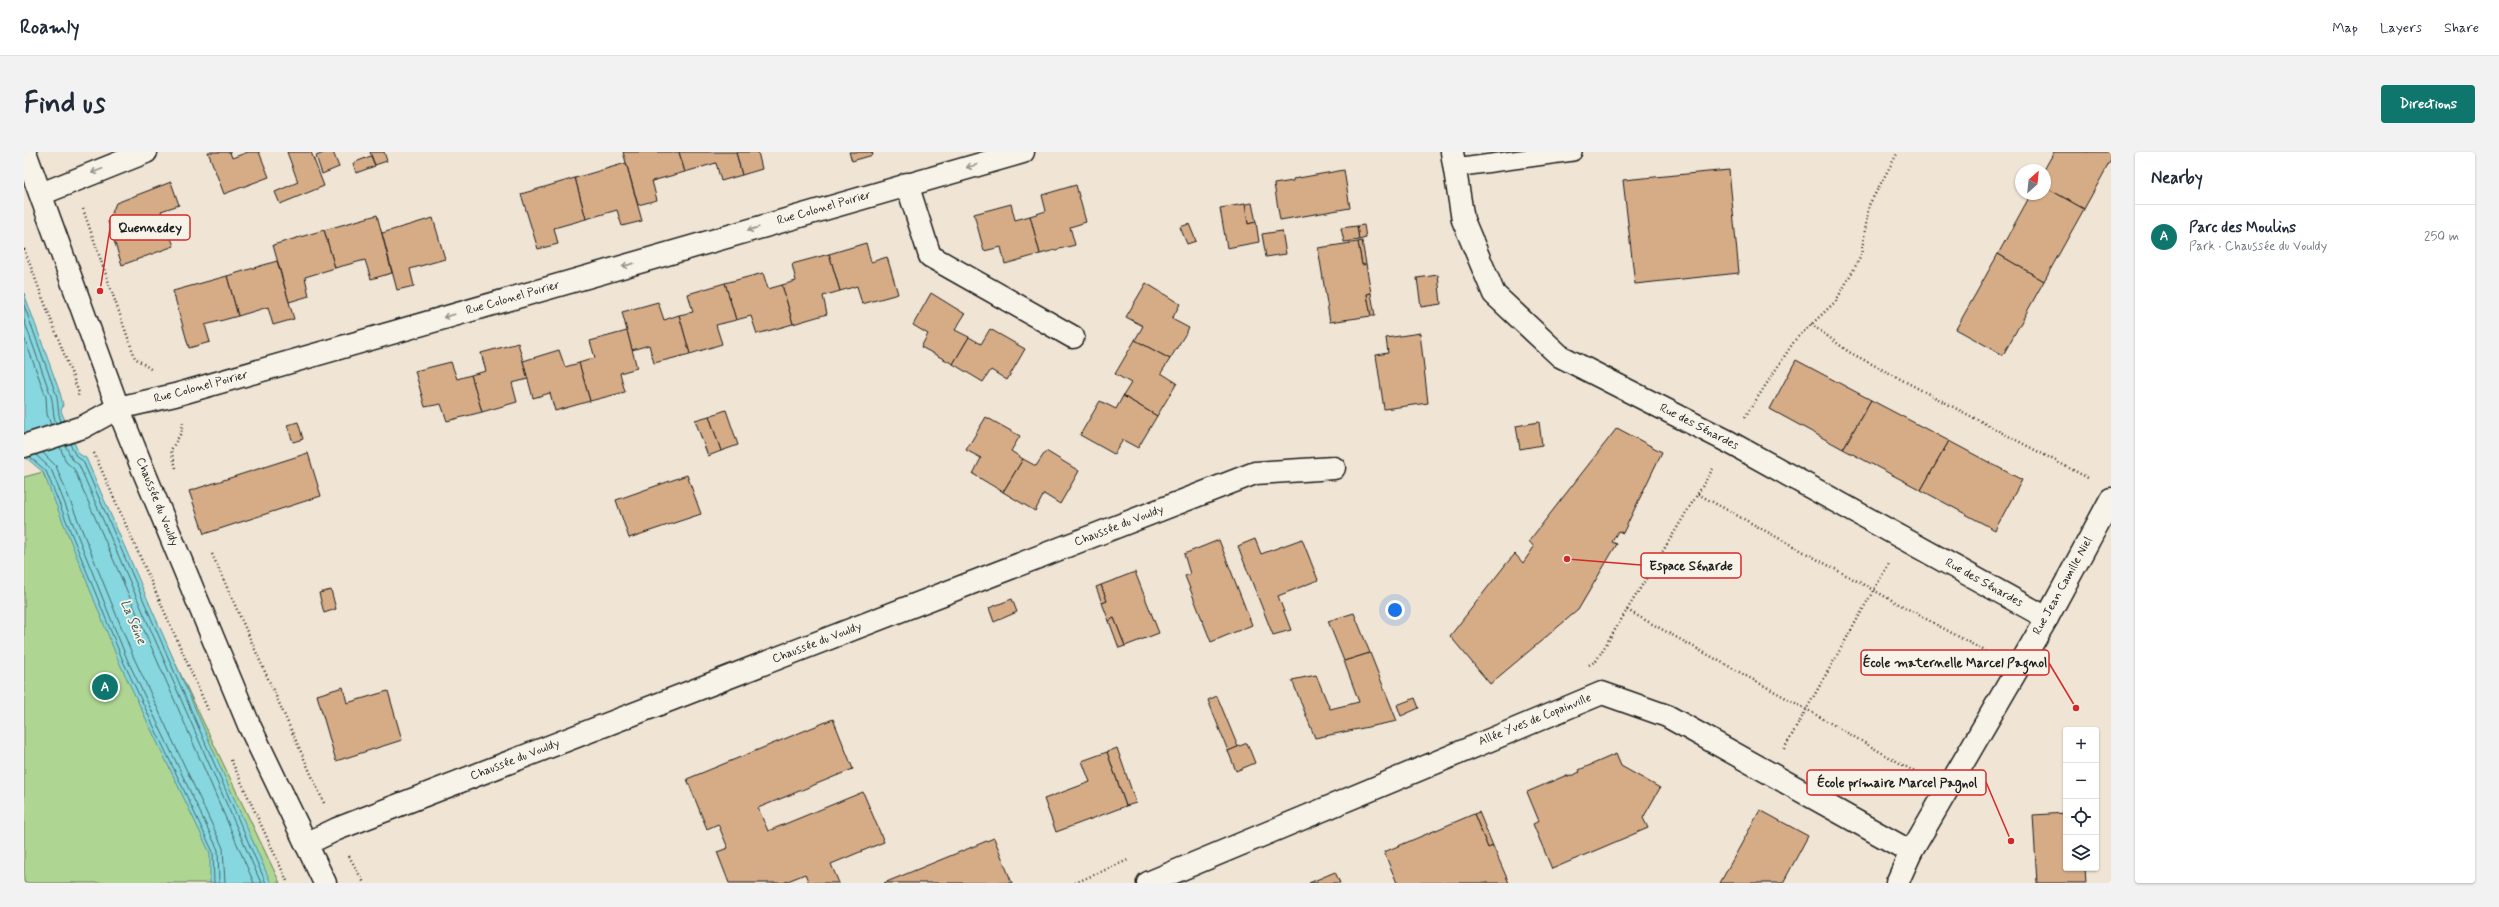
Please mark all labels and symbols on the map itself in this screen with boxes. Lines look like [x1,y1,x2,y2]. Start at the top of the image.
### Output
one-way arrow [966,163,979,170]
north arrow [2015,164,2051,200]
one-way arrow [91,167,103,175]
street label: Rue Colonel Poirier [775,187,873,229]
callout: Quennedey [110,215,190,240]
text: Quennedey [118,220,182,237]
one-way arrow [747,225,760,233]
one-way arrow [622,261,635,269]
street label: Rue Colonel Poirier [464,277,562,319]
one-way arrow [443,313,456,320]
street label: Rue Colonel Poirier [152,367,250,407]
street label: Rue des Sénardes [1657,400,1742,454]
street label: Chaussée du Vouldy [132,455,182,549]
street label: Chaussée du Vouldy [1072,502,1166,550]
street label: Rue Jean Camille Niel [2029,534,2097,638]
callout: Espace Sénarde [1641,553,1741,578]
street label: Rue des Sénardes [1942,555,2026,611]
text: Espace Sénarde [1649,558,1733,575]
water label: La Seine [116,597,150,647]
your location [1385,600,1405,620]
street label: Chaussée du Vouldy [770,619,864,667]
callout: École maternelle Marcel Pagnol [1861,650,2049,675]
text: École maternelle Marcel Pagnol [1863,654,2047,675]
pin: A [92,672,118,702]
street label: Allée Yves de Copainville [1476,690,1594,750]
street label: Chaussée du Vouldy [468,736,562,784]
callout: École primaire Marcel Pagnol [1807,770,1986,795]
text: École primaire Marcel Pagnol [1817,774,1978,794]

